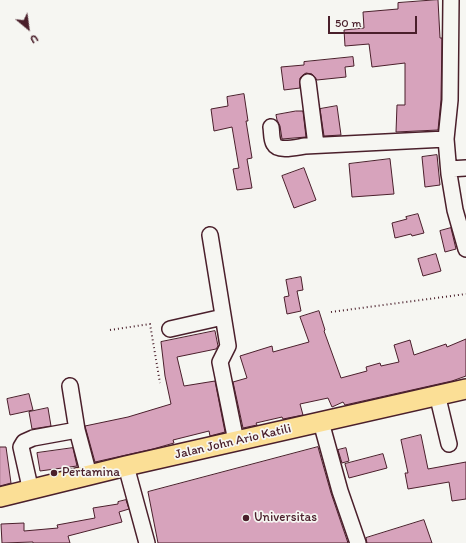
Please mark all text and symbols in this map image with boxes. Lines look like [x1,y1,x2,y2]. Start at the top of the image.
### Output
north arrow [8,8,48,48]
scale bar [330,8,419,34]
text: 50 m [335,16,361,30]
text: U [28,31,40,46]
street label: Jalan John Ario Katili [173,421,293,463]
place label: Pertamina [62,465,120,481]
marker: Pertamina [49,468,59,478]
place label: Universitas [254,510,317,526]
marker: Universitas [241,513,251,523]

